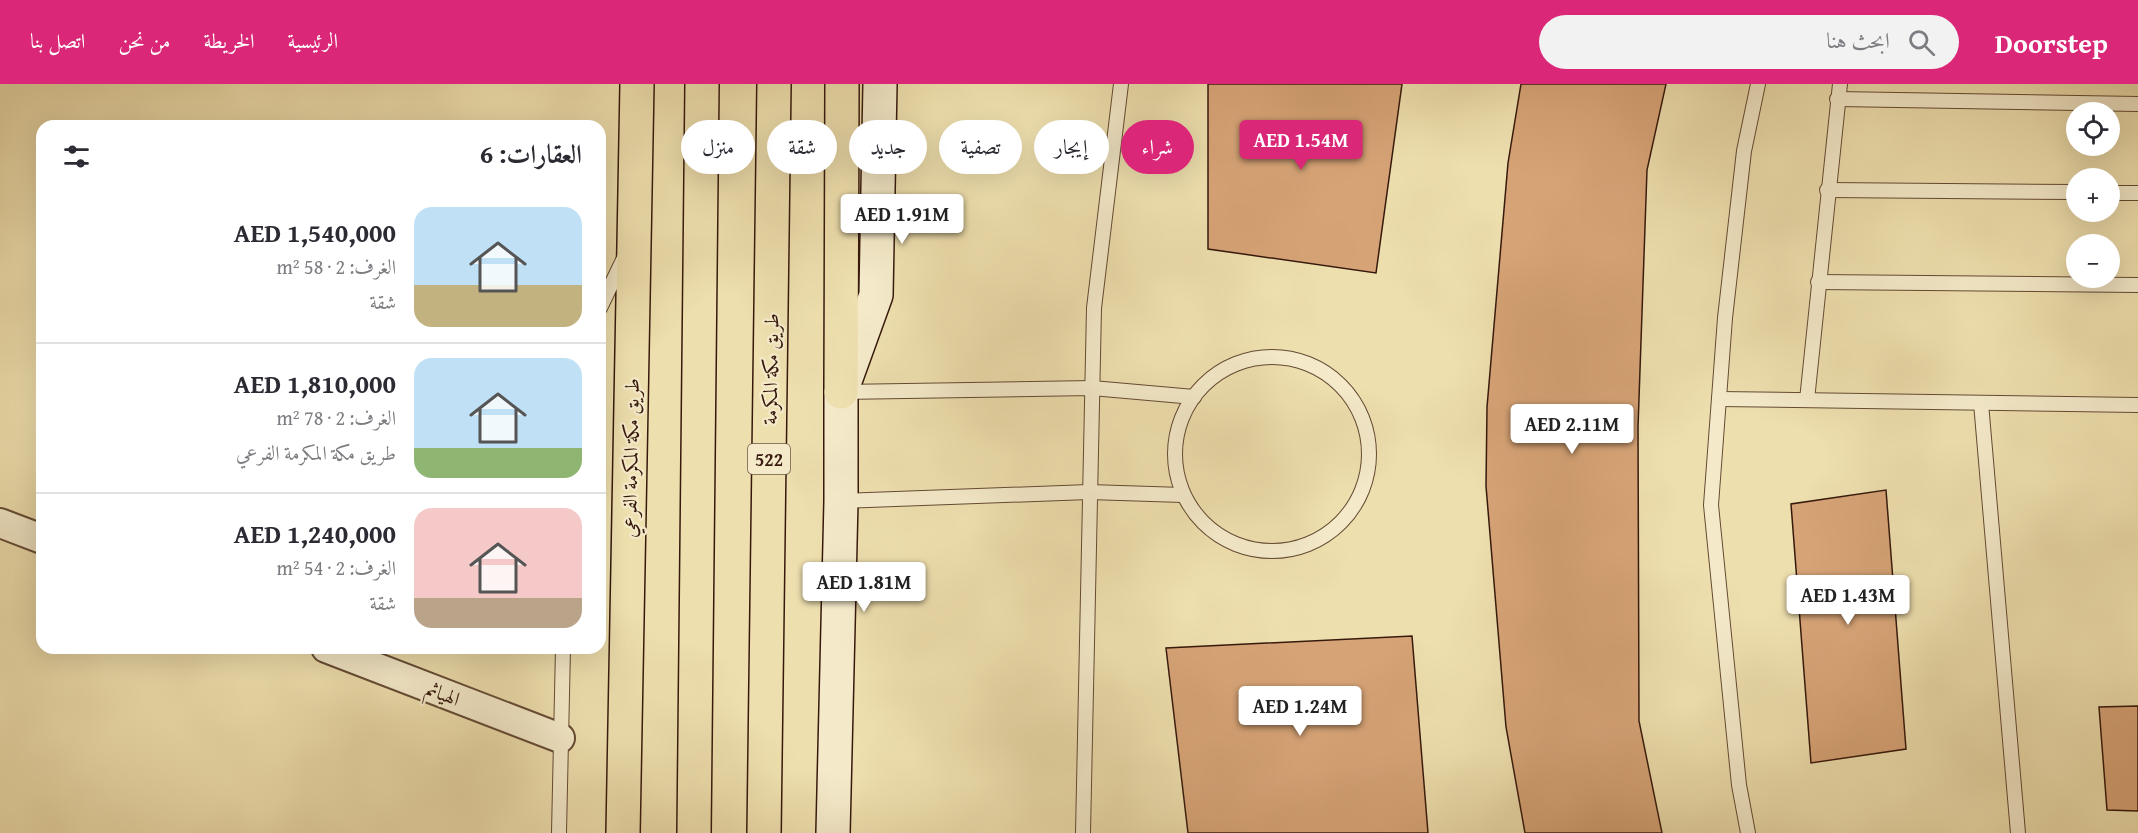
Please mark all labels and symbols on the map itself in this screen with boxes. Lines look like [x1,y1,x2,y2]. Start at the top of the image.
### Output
pin: AED 1.54M [1232,120,1370,171]
pin: AED 1.91M [833,194,971,245]
street label: طريق مكة المكرمة [755,313,785,425]
street label: طريق مكة المكرمة الفرعي [614,378,648,538]
pin: AED 2.11M [1503,404,1641,455]
road number: 522 [748,444,790,474]
pin: AED 1.81M [795,562,933,613]
pin: AED 1.43M [1779,575,1917,626]
street label: الهياثم [420,673,465,717]
pin: AED 1.24M [1231,686,1369,737]

